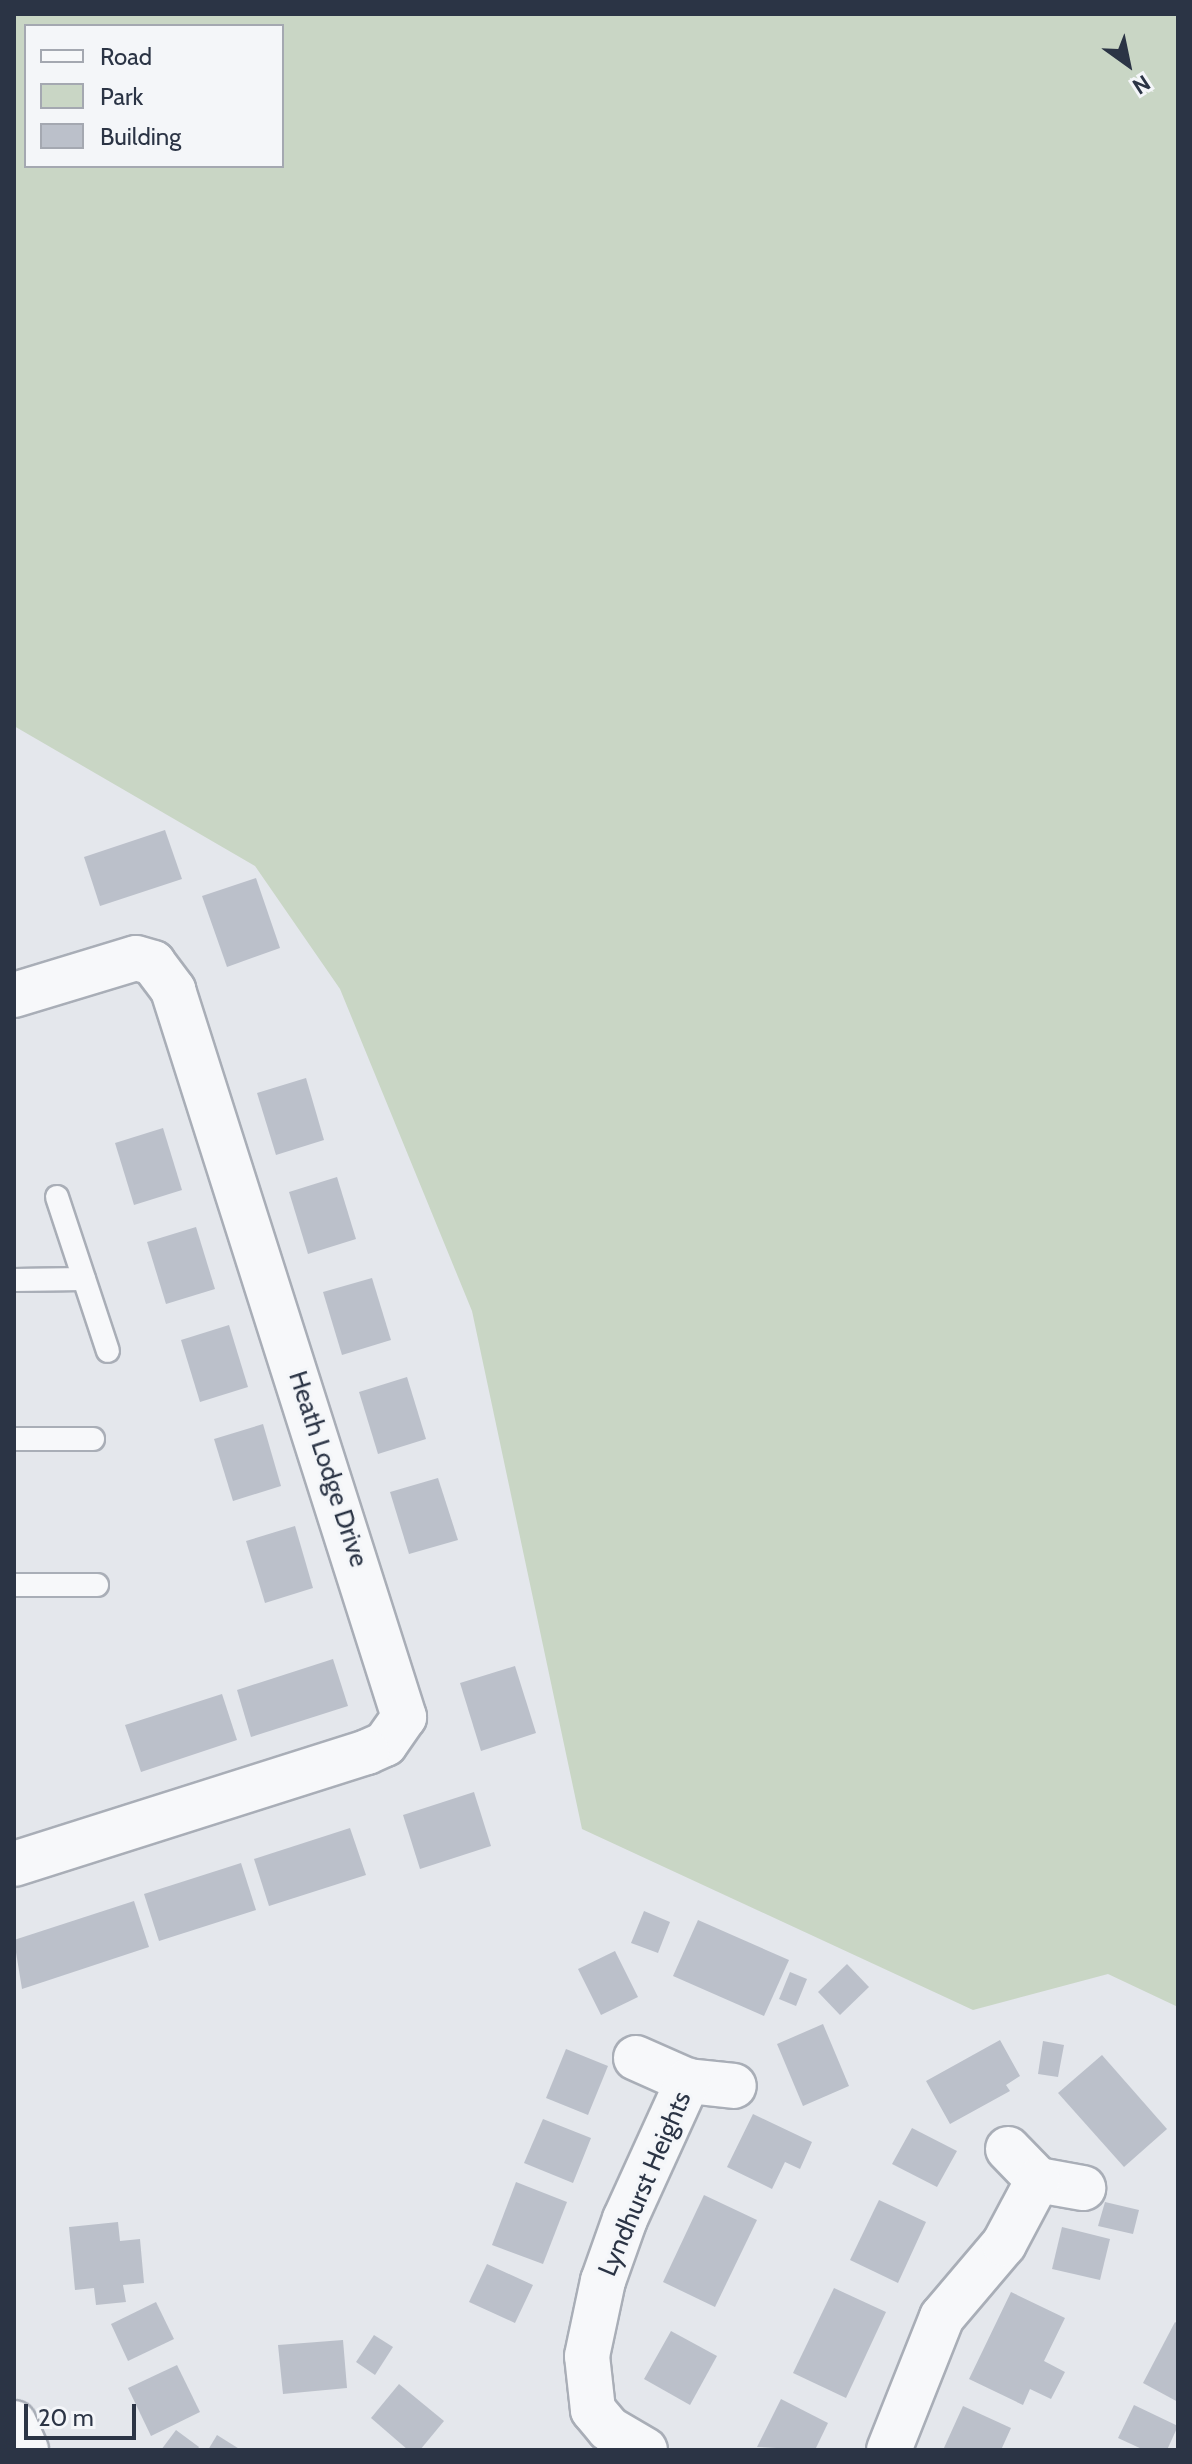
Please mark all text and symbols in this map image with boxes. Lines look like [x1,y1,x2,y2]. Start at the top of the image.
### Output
legend [24,24,284,168]
north arrow [1088,24,1168,104]
text: Road [100,42,152,71]
text: N [1127,69,1155,100]
text: Park [100,82,143,111]
text: Building [100,122,181,151]
street label: Heath Lodge Drive [282,1367,374,1571]
street label: Lyndhurst Heights [592,2087,698,2281]
scale bar [28,2388,140,2438]
text: 20 m [38,2403,94,2432]

